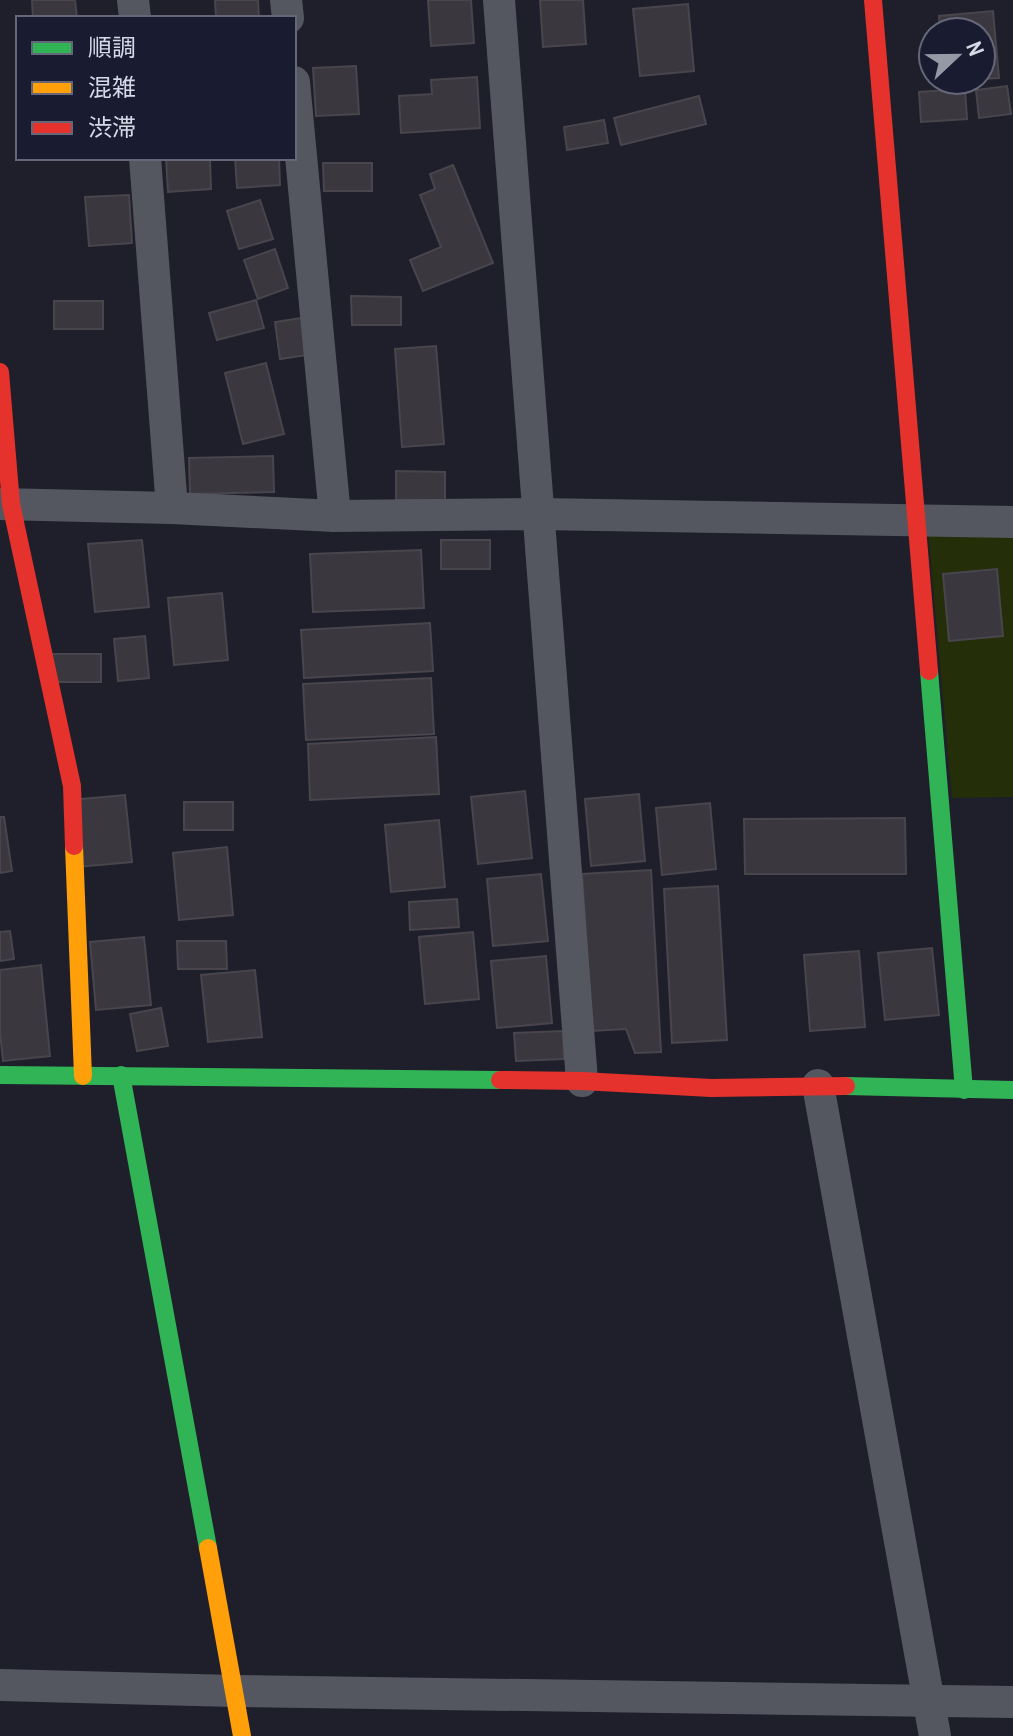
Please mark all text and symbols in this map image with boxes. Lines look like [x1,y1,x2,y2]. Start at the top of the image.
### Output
legend [16,16,296,160]
north arrow [917,16,997,96]
text: 順調 [88,31,136,63]
text: N [959,37,992,60]
text: 混雑 [88,71,136,103]
text: 渋滞 [88,111,136,143]

